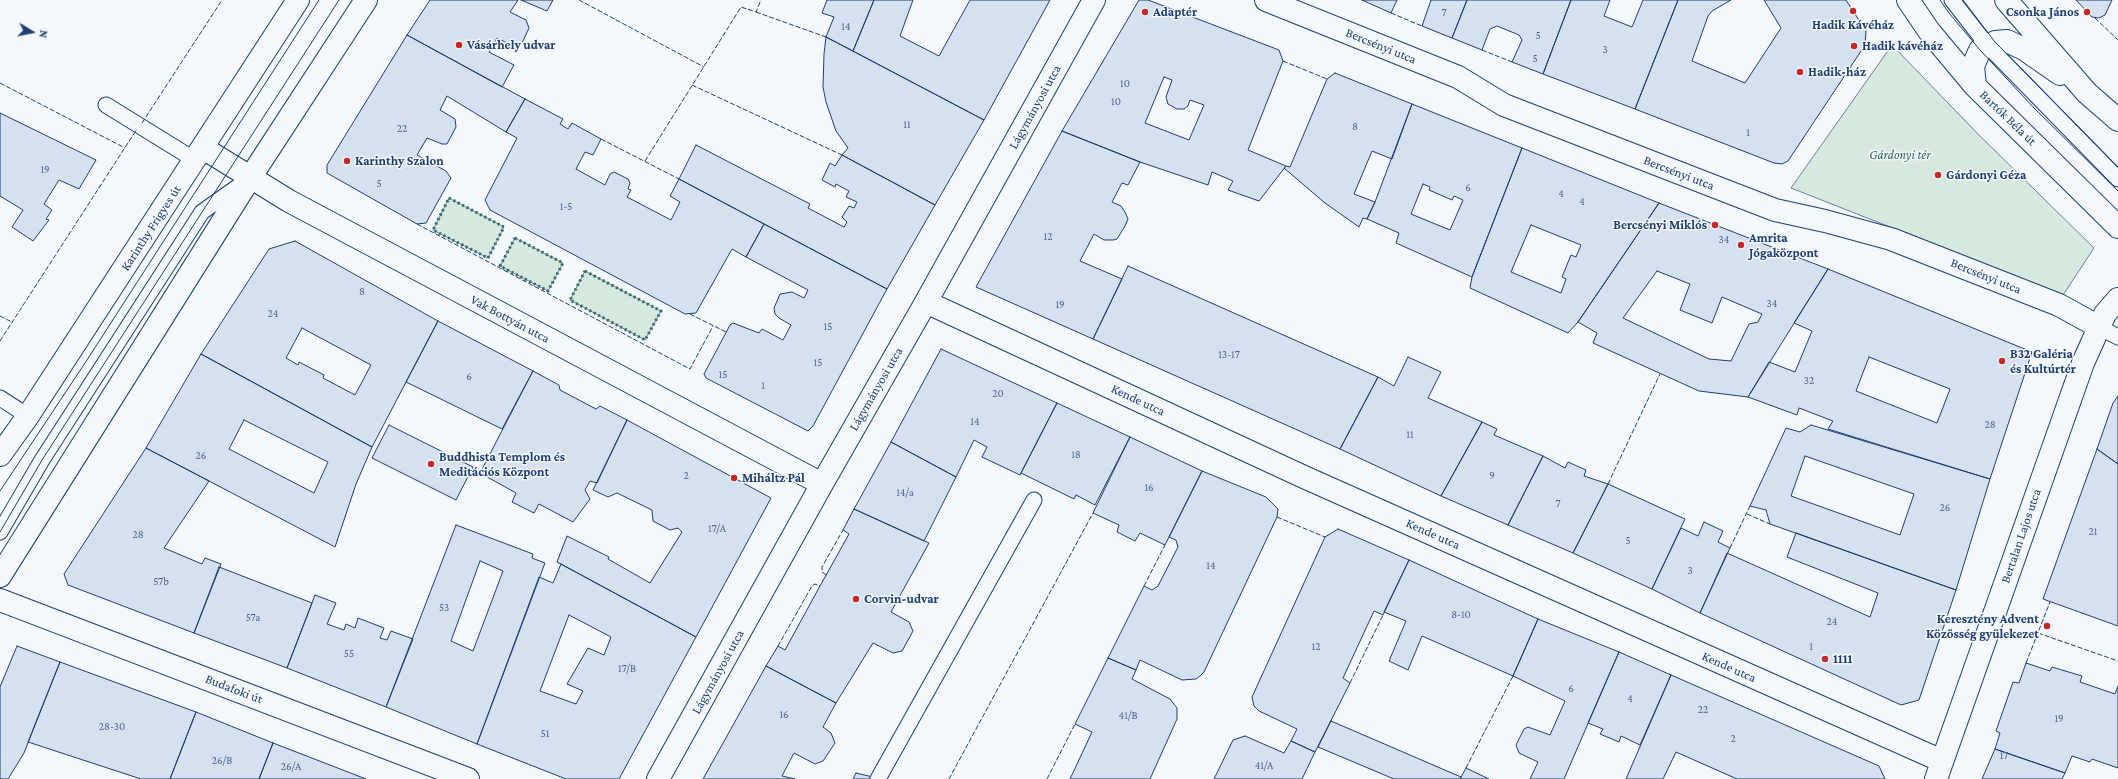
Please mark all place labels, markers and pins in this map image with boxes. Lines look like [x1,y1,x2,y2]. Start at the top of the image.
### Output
place label: Adaptér [1153,4,1197,20]
place label: Csonka János [2006,4,2079,20]
marker: Hadik Kávéház [1848,6,1858,16]
marker: Adaptér [1140,7,1150,17]
marker: Csonka János [2082,7,2092,17]
place label: Hadik Kávéház [1812,17,1894,33]
place label: Vásárhely udvar [467,37,555,53]
place label: Hadik kávéház [1862,38,1943,54]
marker: Vásárhely udvar [454,40,464,50]
marker: Hadik kávéház [1849,41,1859,51]
place label: Hadik-ház [1808,64,1866,80]
marker: Hadik-ház [1795,67,1805,77]
place label: Karinthy Szalon [355,153,444,169]
marker: Karinthy Szalon [342,156,352,166]
place label: Gárdonyi Géza [1946,167,2026,183]
marker: Gárdonyi Géza [1933,170,1943,180]
place label: Bercsényi Miklós [1613,217,1707,233]
marker: Bercsényi Miklós [1710,220,1720,230]
place label: Amrita Jógaközpont [1749,230,1819,261]
marker: Amrita Jógaközpont [1736,240,1746,250]
place label: B32 Galéria és Kultúrtér [2010,346,2076,377]
marker: B32 Galéria és Kultúrtér [1997,356,2007,366]
place label: Buddhista Templom és Meditációs Központ [439,449,565,480]
marker: Buddhista Templom és Meditációs Központ [426,459,436,469]
place label: Miháltz Pál [742,470,805,486]
marker: Miháltz Pál [729,473,739,483]
place label: Corvin-udvar [864,591,939,607]
marker: Corvin-udvar [851,594,861,604]
place label: Keresztény Advent Közösség gyülekezet [1926,611,2039,642]
marker: Keresztény Advent Közösség gyülekezet [2042,621,2052,631]
place label: 1111 [1833,651,1852,667]
marker: 1111 [1820,654,1830,664]

